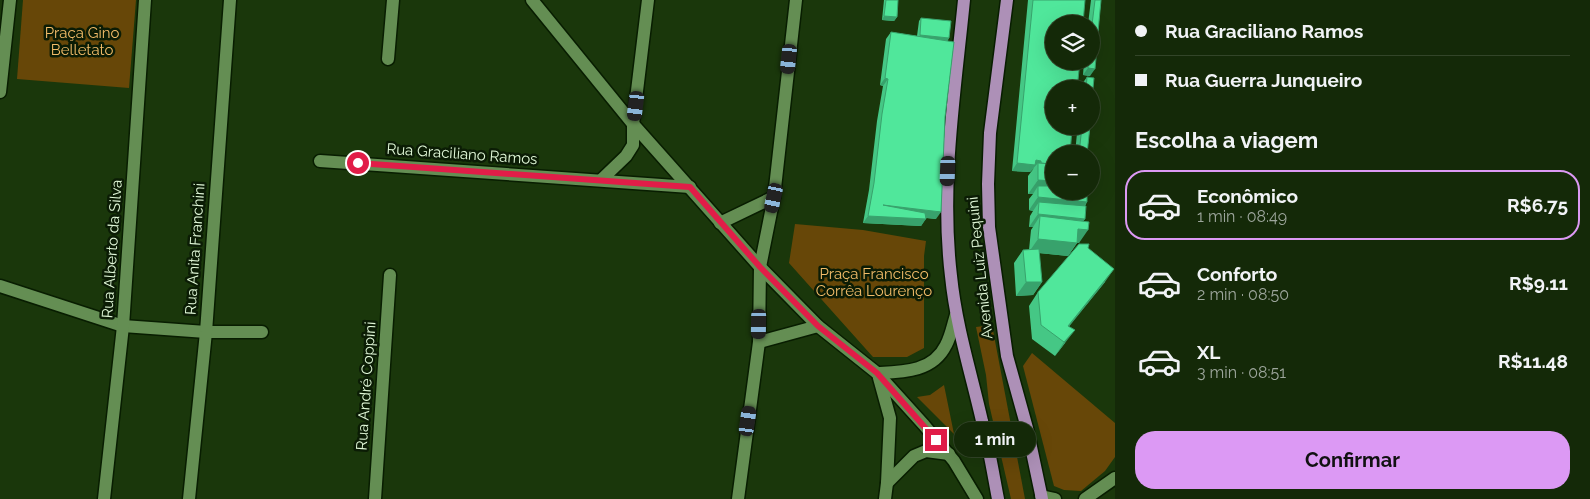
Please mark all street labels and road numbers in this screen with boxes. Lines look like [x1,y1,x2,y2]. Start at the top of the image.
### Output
street label: Rua Graciliano Ramos [386,140,538,168]
street label: Rua Alberto da Silva [98,179,126,319]
street label: Rua Anita Franchini [181,183,209,315]
street label: Avenida Luiz Pequini [964,196,996,340]
street label: Rua André Coppini [353,321,379,451]

